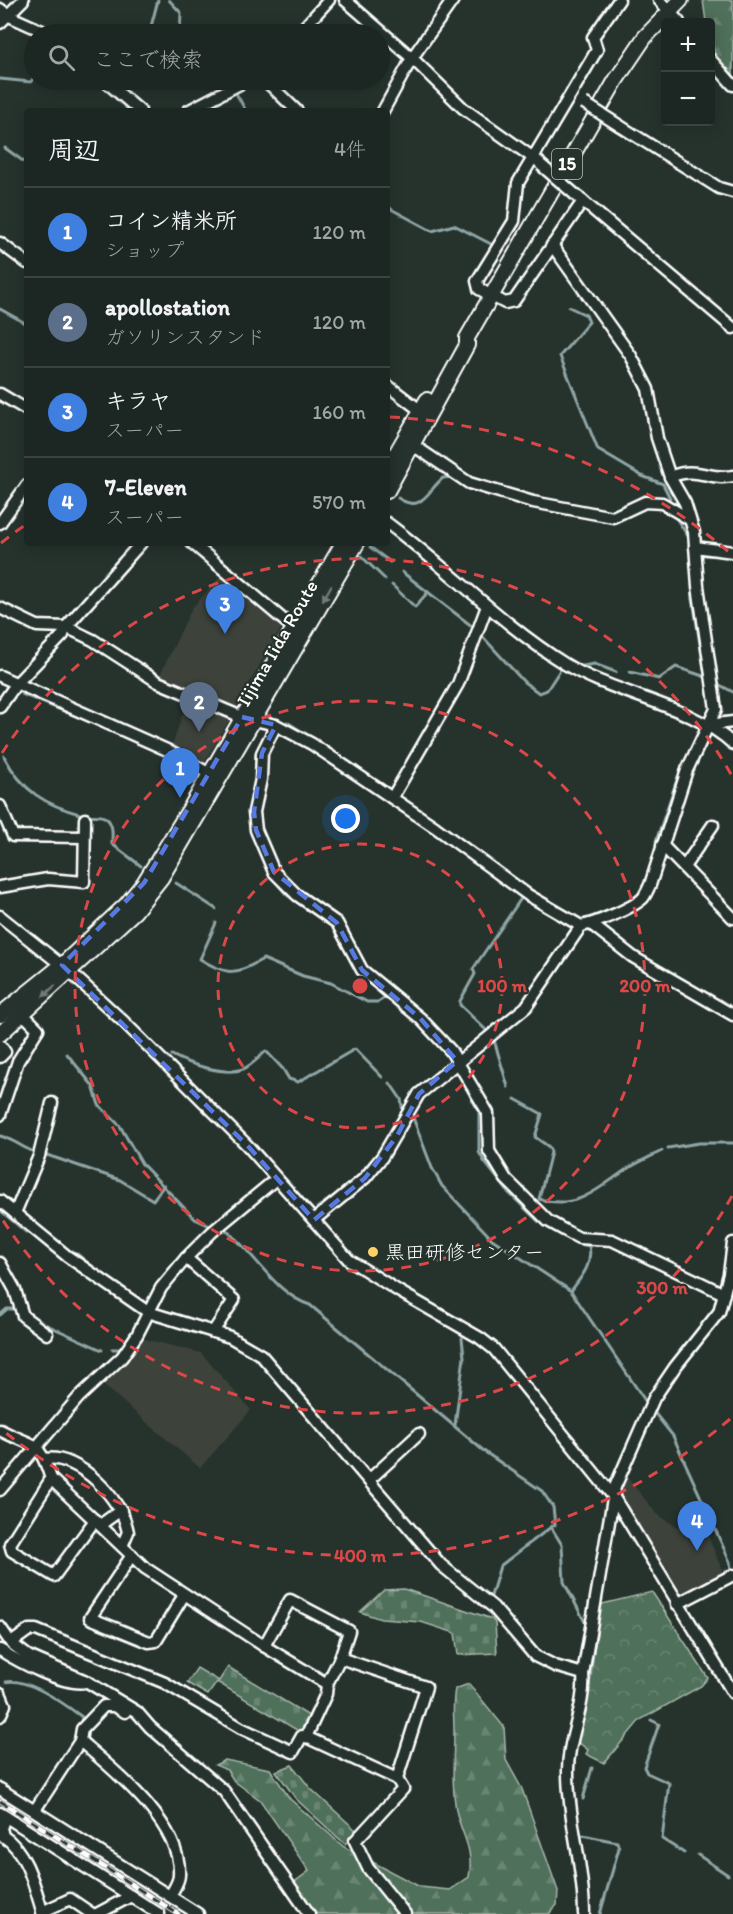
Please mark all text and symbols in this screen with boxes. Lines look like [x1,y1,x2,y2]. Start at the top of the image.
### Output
map controls [661,18,715,126]
button: + [661,18,715,72]
search box [24,24,390,90]
icon: search [45,41,78,74]
text: ここで検索 [93,46,203,73]
button: − [661,72,715,126]
text: 周辺 [48,134,100,166]
text: 4件 [334,137,366,161]
road number: 15 [552,149,582,179]
text: コイン精米所 [105,207,237,234]
text: 1 [63,220,72,244]
text: 120 m [313,220,366,244]
text: ショップ [105,238,184,262]
text: apollostation [105,294,230,321]
text: 2 [62,310,73,334]
text: 120 m [313,310,366,334]
text: ガソリンスタンド [105,325,265,349]
text: キラヤ [105,387,171,414]
text: 3 [62,400,73,424]
text: 160 m [313,400,366,424]
text: スーパー [105,418,184,442]
text: 7-Eleven [105,474,187,501]
text: 4 [61,490,74,514]
text: 570 m [312,490,366,514]
text: スーパー [105,505,184,529]
street label: Iijima Iida Route [231,576,323,710]
pin: 3 [206,584,244,634]
one-way arrow [323,585,333,602]
pin: 2 [180,682,218,732]
pin: 1 [160,748,200,798]
your location [331,804,360,833]
text: 100 m [477,975,528,997]
text: 200 m [620,975,671,997]
centre of rings [350,976,370,996]
one-way arrow [42,984,57,997]
place label: 黒田研修センター [385,1240,544,1264]
marker: 黒田研修センター [366,1245,380,1259]
text: 300 m [636,1277,688,1299]
pin: 4 [678,1502,716,1551]
text: 400 m [334,1545,387,1567]

